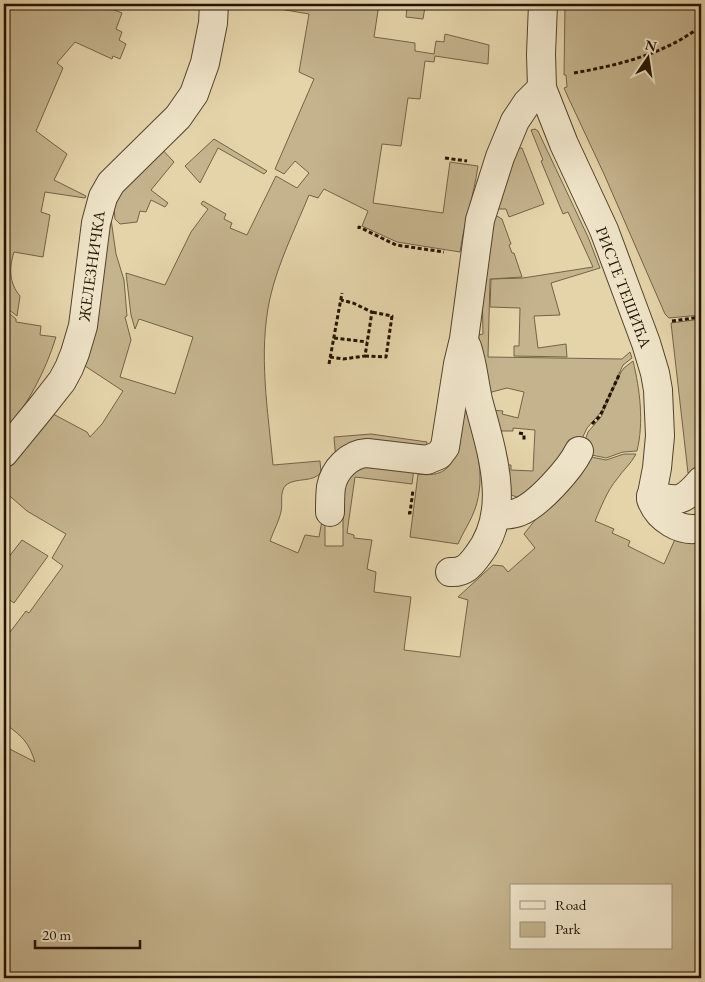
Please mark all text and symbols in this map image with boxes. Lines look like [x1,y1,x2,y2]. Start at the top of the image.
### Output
north arrow [622,32,672,82]
text: N [643,35,659,56]
street label: ЖЕЛЕЗНИЧКА [73,208,110,324]
street label: РИСТЕ ТЕШИЋА [591,223,657,352]
legend [510,884,672,950]
text: Road [555,895,587,914]
scale bar [35,917,140,949]
text: Park [555,919,582,938]
text: 20 m [42,925,71,944]

